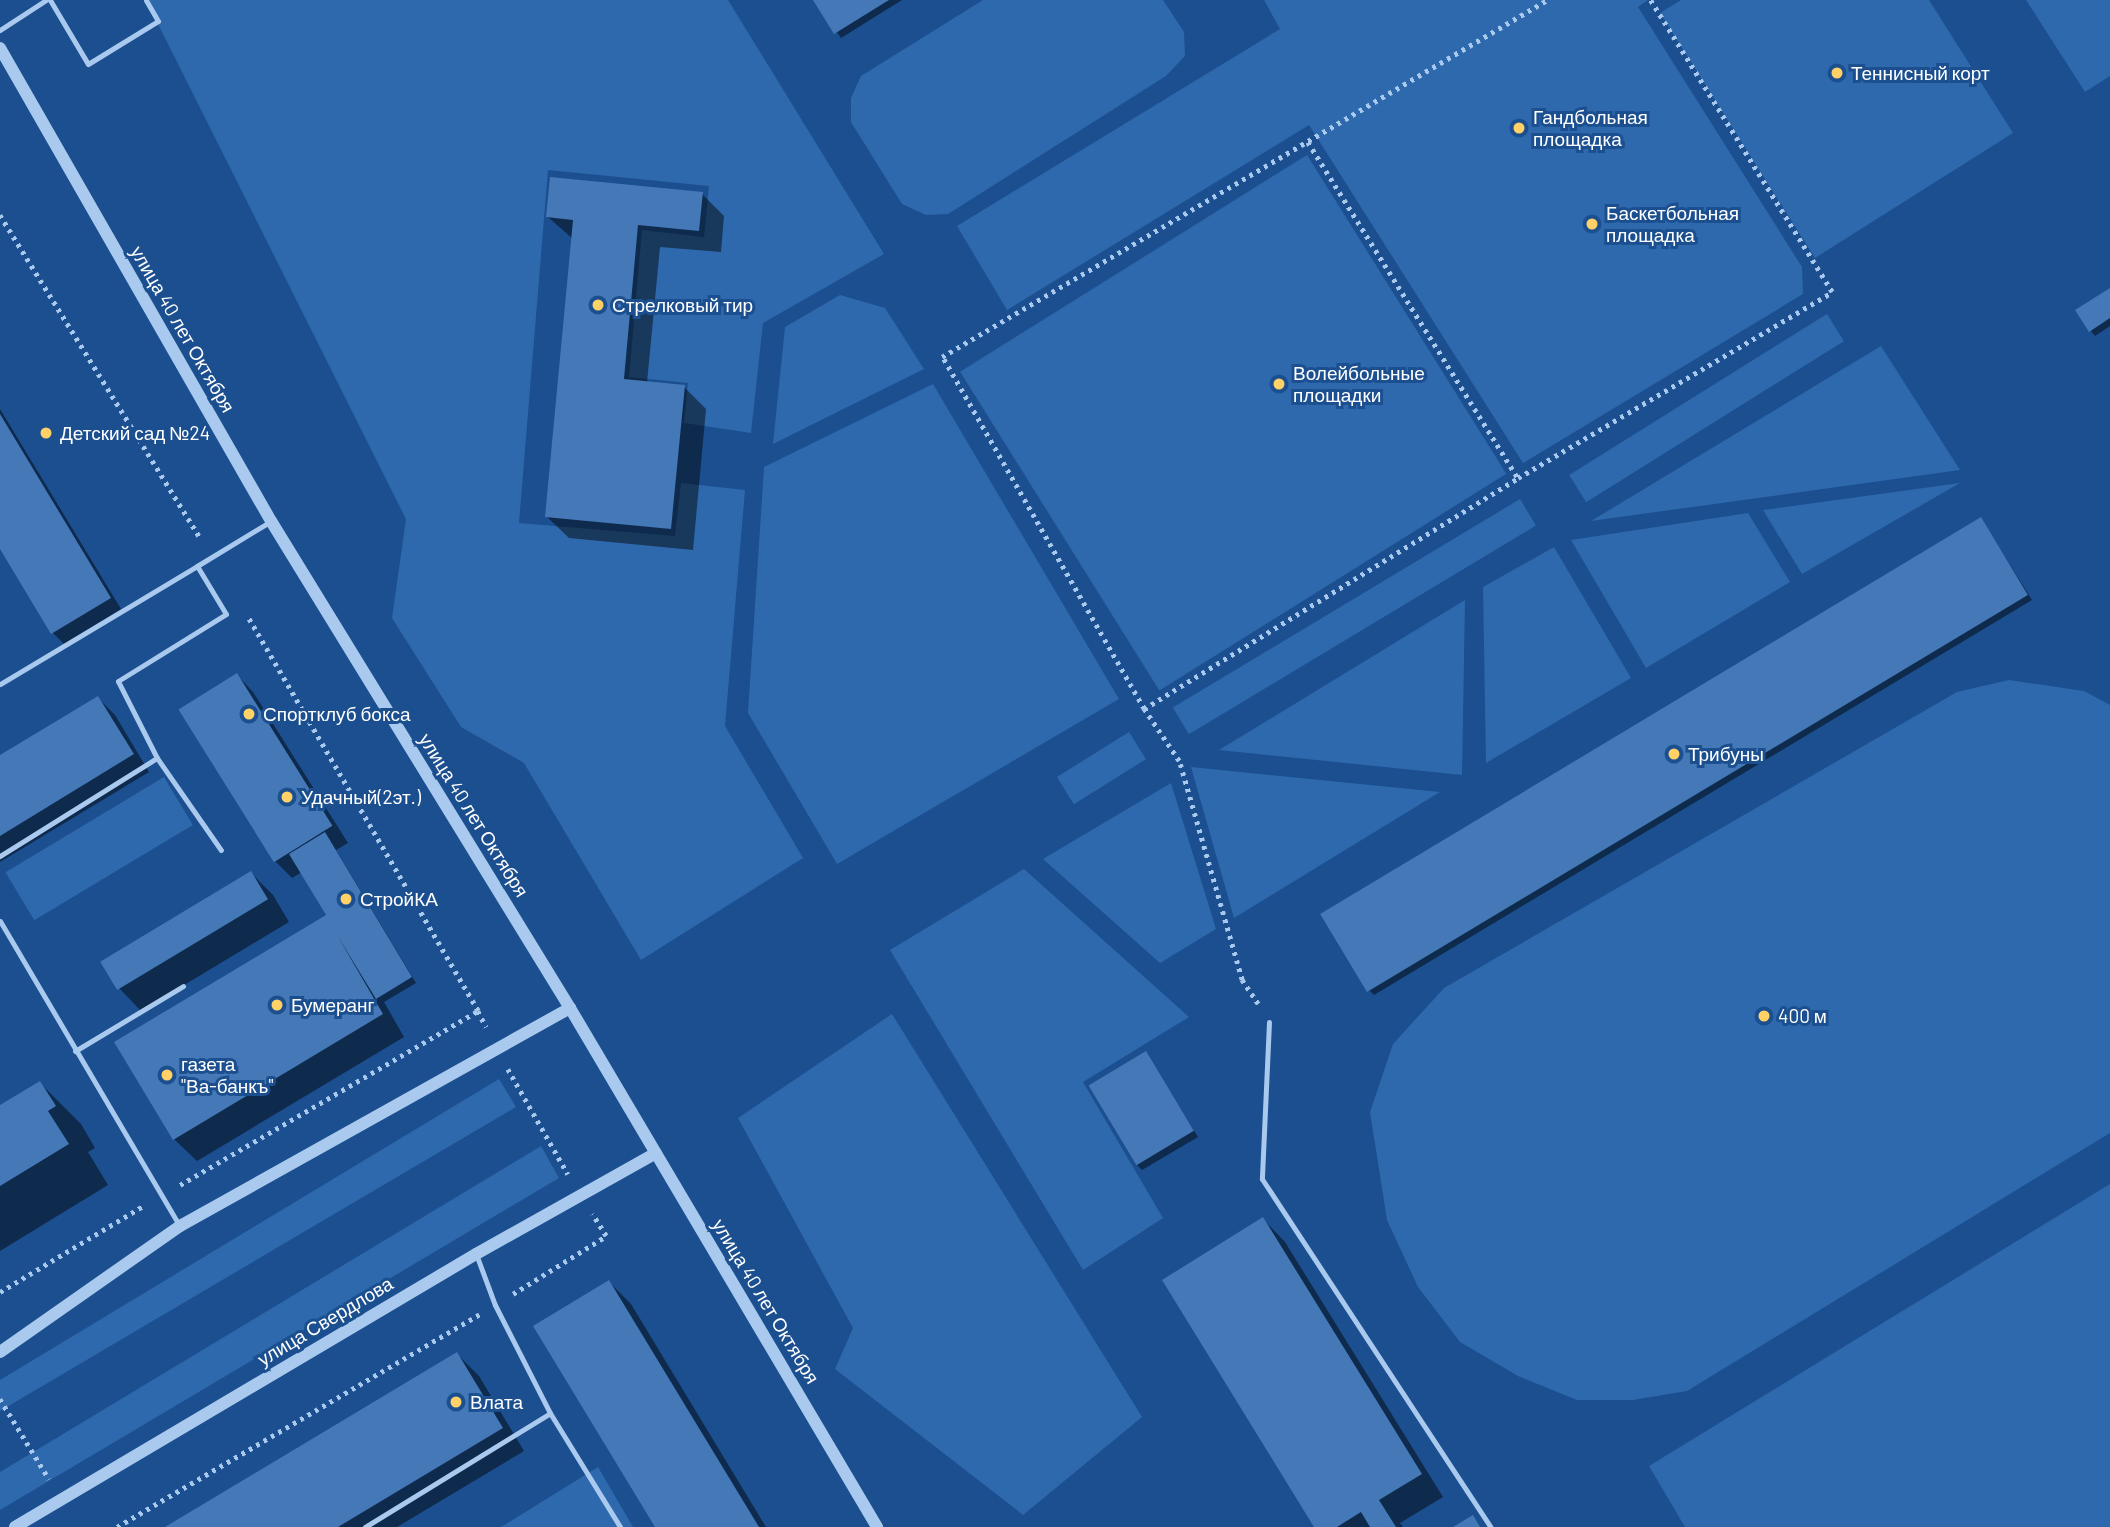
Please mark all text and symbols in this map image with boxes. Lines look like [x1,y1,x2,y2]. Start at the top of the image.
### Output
place label: Теннисный корт [1851,62,1990,84]
marker: Теннисный корт [1829,65,1845,81]
place label: Гандбольная площадка [1533,106,1648,150]
marker: Гандбольная площадка [1511,120,1527,136]
place label: Баскетбольная площадка [1606,202,1739,246]
marker: Баскетбольная площадка [1584,216,1600,232]
street label: улица 40 лет Октября [126,242,240,416]
place label: Стрелковый тир [612,294,753,316]
marker: Стрелковый тир [590,297,606,313]
place label: Волейбольные площадки [1293,362,1425,406]
marker: Волейбольные площадки [1271,376,1287,392]
place label: Детский сад №24 [60,422,210,444]
marker: Детский сад №24 [38,425,54,441]
place label: Спортклуб бокса [263,703,410,725]
marker: Спортклуб бокса [241,706,257,722]
street label: улица 40 лет Октября [414,729,534,901]
place label: Трибуны [1688,743,1764,765]
marker: Трибуны [1666,746,1682,762]
place label: Удачный(2эт.) [301,786,421,808]
marker: Удачный(2эт.) [279,789,295,805]
place label: СтройКА [360,888,438,910]
marker: СтройКА [338,891,354,907]
place label: Бумеранг [291,994,375,1016]
marker: Бумеранг [269,997,285,1013]
place label: 400 м [1778,1005,1827,1027]
marker: 400 м [1756,1008,1772,1024]
place label: газета "Ва-банкъ" [181,1053,273,1097]
marker: газета "Ва-банкъ" [159,1067,175,1083]
street label: улица 40 лет Октября [708,1214,824,1388]
street label: улица Свердлова [253,1272,397,1370]
place label: Влата [470,1391,523,1413]
marker: Влата [448,1394,464,1410]

